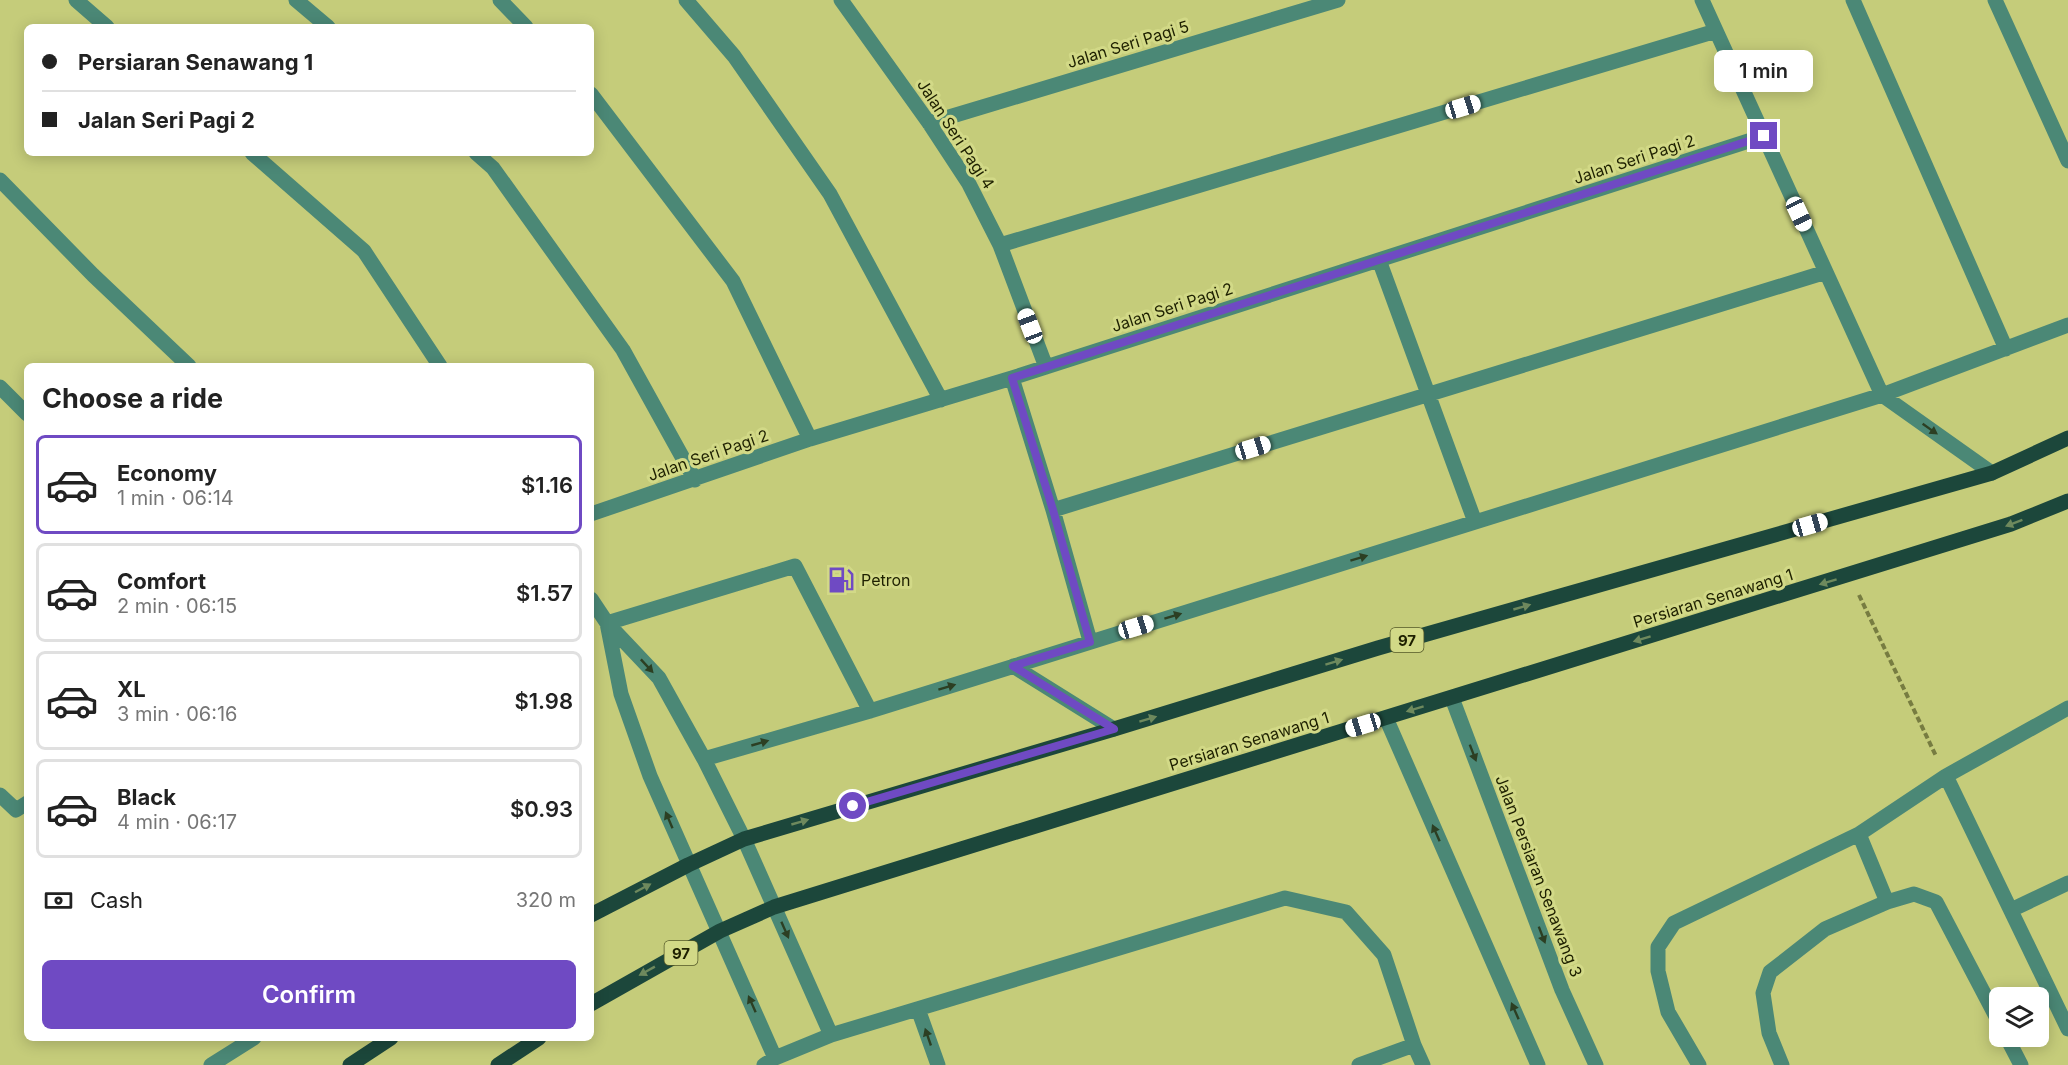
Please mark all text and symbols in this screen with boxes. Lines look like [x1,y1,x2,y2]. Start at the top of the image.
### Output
street label: Jalan Seri Pagi 5 [1065,16,1191,72]
text: Persiaran Senawang 1 [78,49,313,75]
callout: 1 min [1714,49,1814,91]
text: 1 min [1739,59,1788,83]
street label: Jalan Seri Pagi 4 [913,75,999,193]
car [1443,93,1483,121]
text: Jalan Seri Pagi 2 [78,107,255,133]
route end [1750,122,1777,149]
street label: Jalan Seri Pagi 2 [1571,130,1697,188]
car [1783,194,1815,234]
street label: Jalan Seri Pagi 2 [1109,278,1235,336]
car [1015,306,1045,346]
text: Choose a ride [42,382,223,415]
one-way arrow [1921,423,1937,435]
street label: Jalan Seri Pagi 2 [645,425,771,485]
car [1233,434,1273,462]
icon: car [45,458,99,512]
text: Economy [117,460,217,486]
text: $1.16 [521,472,573,498]
text: 1 min · 06:14 [117,486,234,510]
car [1790,511,1830,539]
one-way arrow [2005,519,2023,528]
one-way arrow [1350,553,1368,562]
street label: Persiaran Senawang 1 [1631,564,1795,632]
fuel station icon: Petron [826,565,856,595]
icon: car [45,566,99,620]
text: Comfort [117,568,206,594]
place label: Petron [861,570,911,590]
one-way arrow [1819,577,1837,587]
text: $1.57 [516,580,573,606]
text: 2 min · 06:15 [117,594,237,618]
one-way arrow [1513,602,1531,611]
one-way arrow [1164,611,1182,620]
car [1116,613,1156,641]
road number: 97 [1390,628,1424,652]
one-way arrow [1633,635,1651,644]
one-way arrow [1325,657,1343,666]
one-way arrow [640,658,654,673]
icon: car [45,674,99,728]
text: XL [117,676,146,702]
one-way arrow [938,682,956,691]
text: $1.98 [514,688,573,714]
text: 3 min · 06:16 [117,702,238,726]
one-way arrow [1406,705,1424,714]
street label: Persiaran Senawang 1 [1167,707,1331,775]
car [1343,711,1383,739]
one-way arrow [1139,714,1157,723]
one-way arrow [751,738,769,747]
one-way arrow [1469,744,1478,762]
street label: Jalan Persiaran Senawang 3 [1491,772,1587,980]
icon: car [45,782,99,836]
text: Black [117,784,176,810]
route start [839,792,866,819]
text: $0.93 [510,796,573,822]
text: 4 min · 06:17 [117,810,237,834]
one-way arrow [664,811,673,829]
one-way arrow [791,817,809,826]
one-way arrow [1432,824,1441,841]
one-way arrow [635,883,652,893]
icon: cash [42,884,75,917]
text: Cash [90,887,143,913]
text: 320 m [516,888,576,912]
one-way arrow [780,922,789,939]
one-way arrow [1537,926,1547,944]
road number: 97 [664,941,698,965]
button: Confirm [42,960,576,1029]
one-way arrow [638,966,655,976]
map controls [1989,987,2049,1047]
button: layers [1989,987,2049,1047]
one-way arrow [747,995,757,1013]
one-way arrow [1510,1003,1519,1020]
one-way arrow [923,1028,933,1046]

